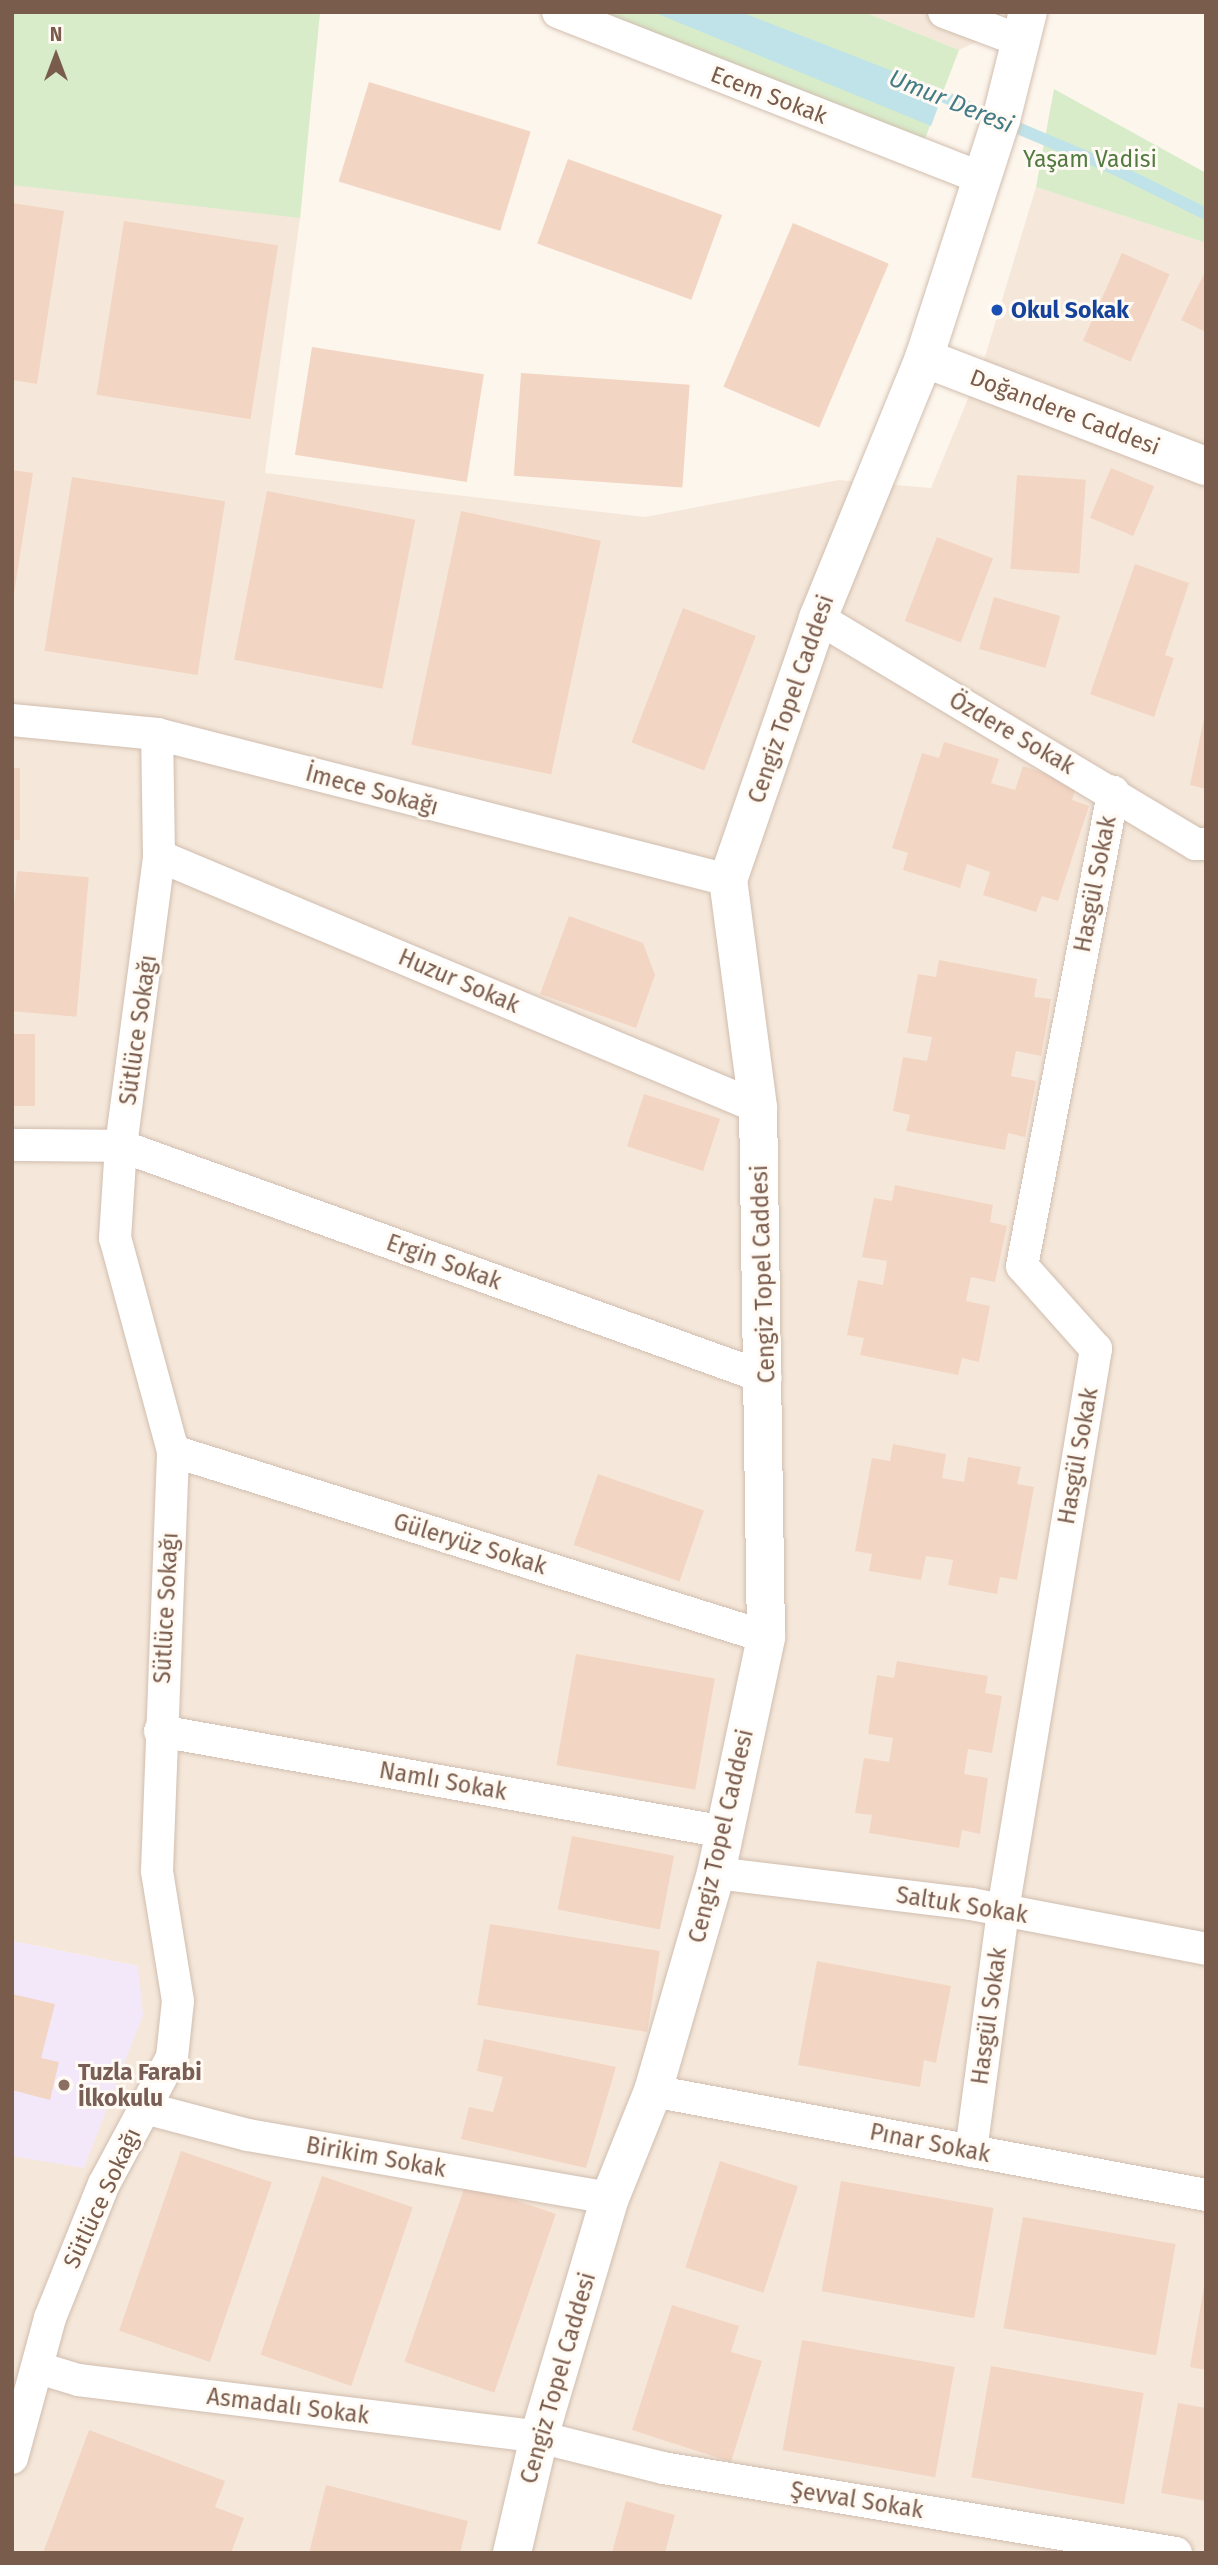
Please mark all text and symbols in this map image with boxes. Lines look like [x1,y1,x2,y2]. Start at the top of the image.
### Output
north arrow [21,21,91,91]
text: N [50,23,62,46]
street label: Ecem Sokak [707,60,831,130]
water label: Umur Deresi [885,64,1017,140]
park label: Yaşam Vadisi [1023,145,1157,173]
place label: Okul Sokak [1011,296,1129,324]
marker: Okul Sokak [989,302,1005,318]
street label: Doğandere Caddesi [966,363,1164,461]
street label: Cengiz Topel Caddesi [742,591,840,807]
street label: Özdere Sokak [944,686,1080,780]
street label: İmece Sokağı [303,759,441,821]
street label: Hasgül Sokak [1068,813,1122,955]
street label: Huzur Sokak [394,943,524,1019]
street label: Sütlüce Sokağı [114,953,162,1107]
street label: Cengiz Topel Caddesi [745,1164,781,1384]
street label: Ergin Sokak [383,1228,505,1296]
street label: Hasgül Sokak [1052,1386,1104,1526]
street label: Güleryüz Sokak [390,1508,550,1580]
street label: Sütlüce Sokağı [148,1532,184,1684]
street label: Cengiz Topel Caddesi [683,1726,759,1946]
street label: Namlı Sokak [377,1756,509,1806]
street label: Saltuk Sokak [894,1881,1030,1929]
street label: Hasgül Sokak [966,1946,1012,2086]
place label: Tuzla Farabi İlkokulu [78,2058,202,2112]
marker: Tuzla Farabi İlkokulu [56,2077,72,2093]
street label: Pınar Sokak [867,2118,993,2168]
street label: Sütlüce Sokağı [57,2124,147,2272]
street label: Birikim Sokak [304,2131,448,2183]
street label: Cengiz Topel Caddesi [515,2269,601,2487]
street label: Asmadalı Sokak [205,2382,371,2430]
street label: Şevval Sokak [789,2476,925,2524]

